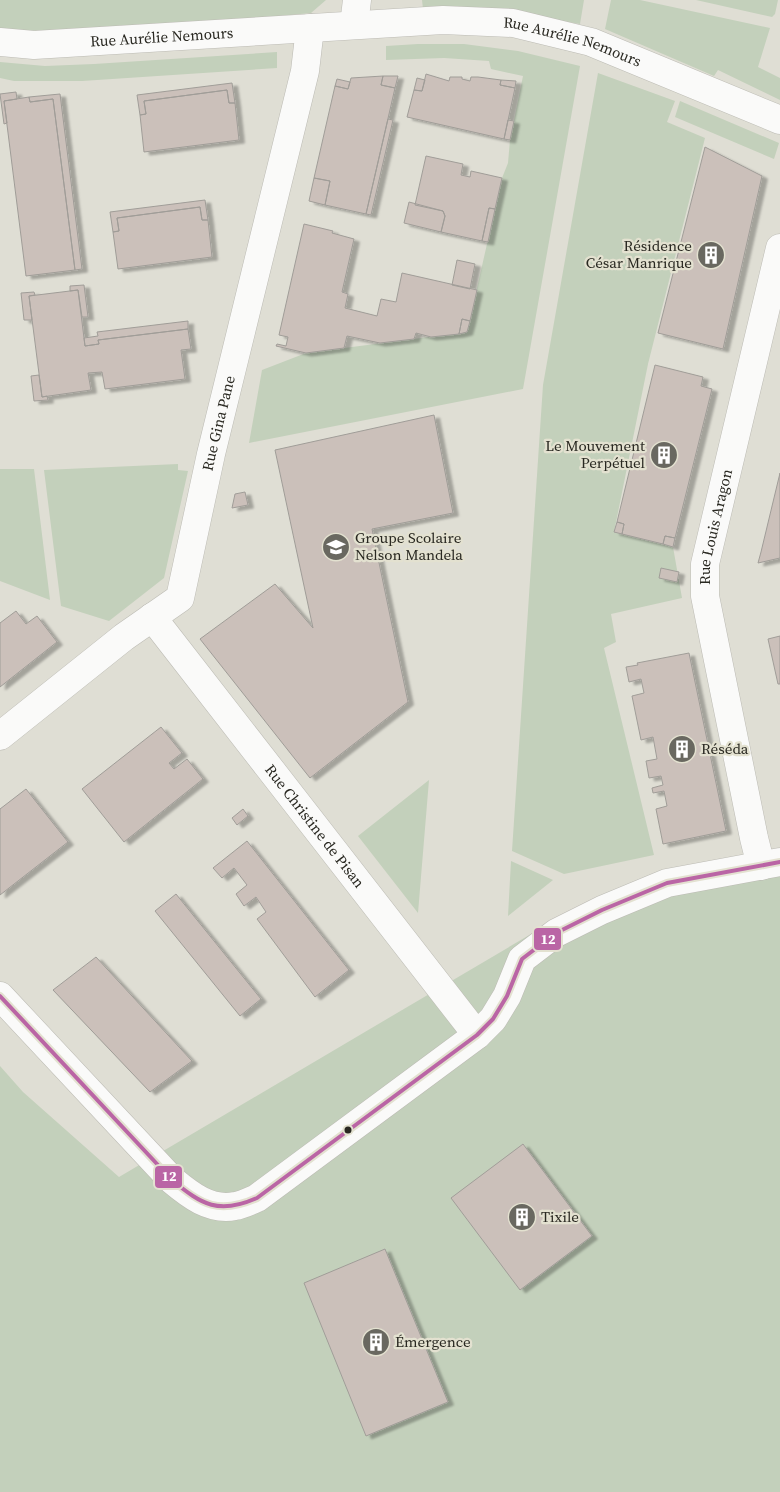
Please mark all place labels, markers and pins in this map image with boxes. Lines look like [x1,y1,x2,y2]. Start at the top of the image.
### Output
place label: Résidence César Manrique [586,235,692,273]
building icon: Résidence César Manrique [696,240,726,270]
place label: Le Mouvement Perpétuel [545,435,646,473]
building icon: Le Mouvement Perpétuel [649,440,679,470]
place label: Groupe Scolaire Nelson Mandela [355,527,463,565]
school or university icon: Groupe Scolaire Nelson Mandela [321,532,351,562]
building icon: Réséda [667,734,697,764]
place label: Réséda [701,738,749,759]
unlabelled marker [343,1125,353,1135]
building icon: Tixile [507,1202,537,1232]
place label: Tixile [541,1206,579,1227]
building icon: Émergence [361,1327,391,1357]
place label: Émergence [395,1331,471,1352]

